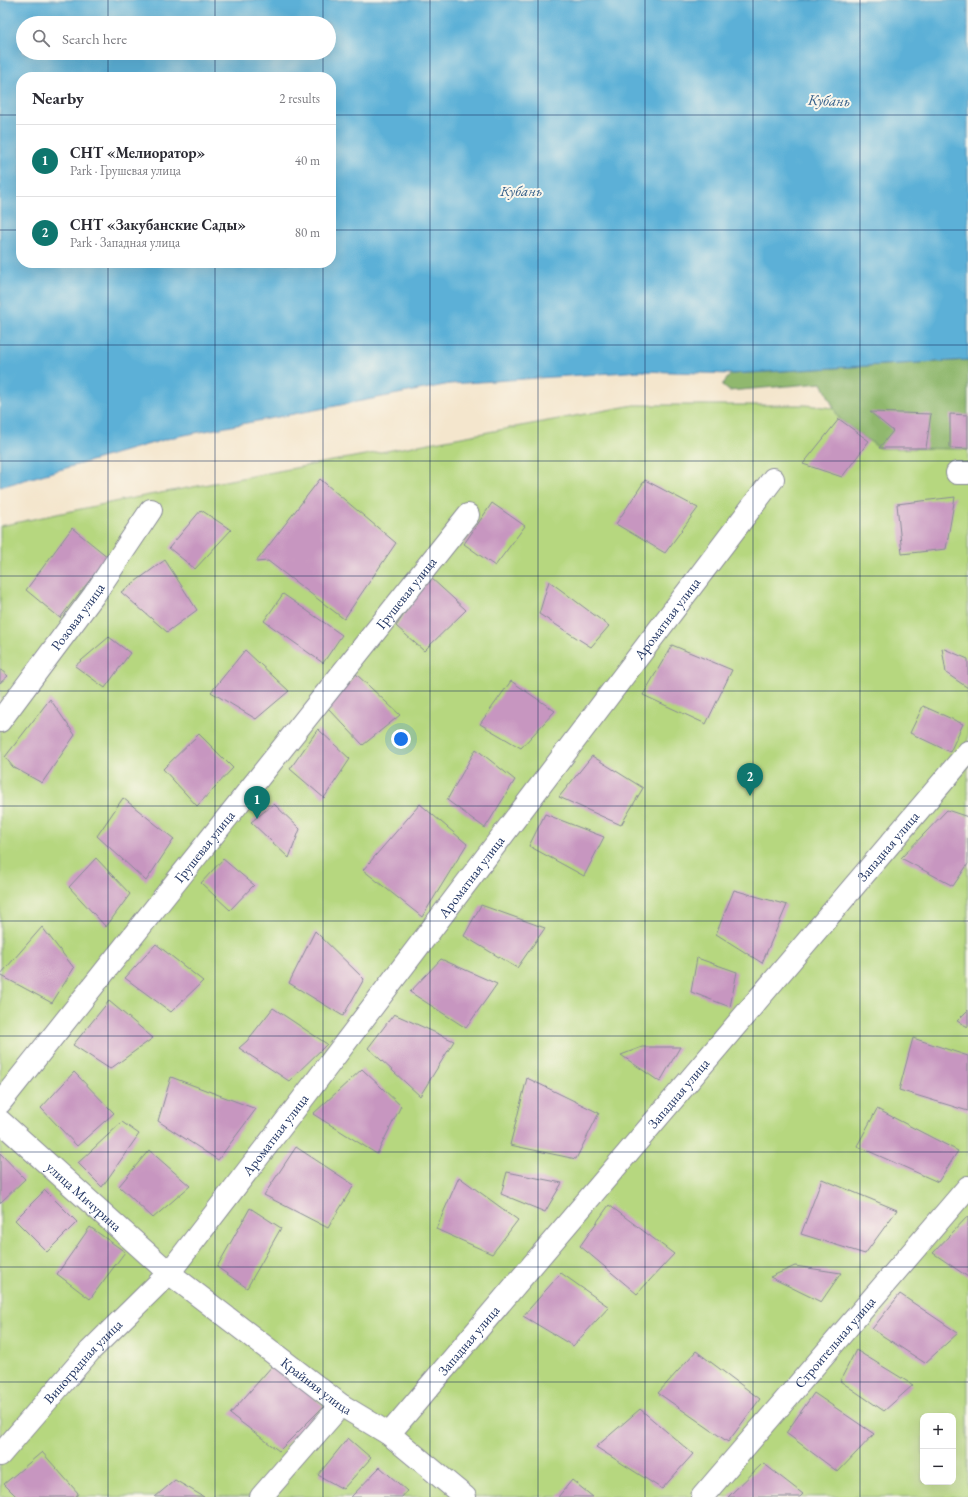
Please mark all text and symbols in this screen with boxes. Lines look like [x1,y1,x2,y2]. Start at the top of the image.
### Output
search box [16,16,336,60]
icon: search [30,27,52,49]
text: Search here [62,29,127,48]
text: Nearby [32,87,84,109]
text: 2 results [279,90,320,107]
water label: Кубань [807,90,850,110]
text: СНТ «Мелиоратор» [70,143,205,162]
text: 1 [42,152,48,169]
text: 40 m [295,152,320,169]
text: Park · Грушевая улица [70,162,181,179]
water label: Кубань [499,181,542,200]
text: СНТ «Закубанские Сады» [70,215,246,234]
text: 2 [42,224,48,241]
text: 80 m [295,224,320,241]
text: Park · Западная улица [70,234,180,251]
street label: Грушевая улица [372,553,441,633]
street label: Ароматная улица [630,574,704,664]
street label: Розовая улица [47,579,109,654]
your location [391,729,411,749]
pin: 2 [737,763,763,796]
pin: 1 [244,786,270,819]
street label: Грушевая улица [170,806,239,886]
street label: Западная улица [853,807,923,885]
street label: Ароматная улица [434,832,508,922]
street label: Западная улица [643,1054,713,1132]
street label: Ароматная улица [238,1090,313,1180]
street label: улица Мичурина [42,1158,126,1235]
street label: Строительная улица [790,1292,880,1392]
street label: Западная улица [434,1301,504,1379]
street label: Виноградная улица [39,1315,126,1407]
street label: Крайняя улица [277,1353,356,1419]
map controls [920,1413,956,1485]
button: + [920,1413,956,1449]
button: − [920,1449,956,1485]

